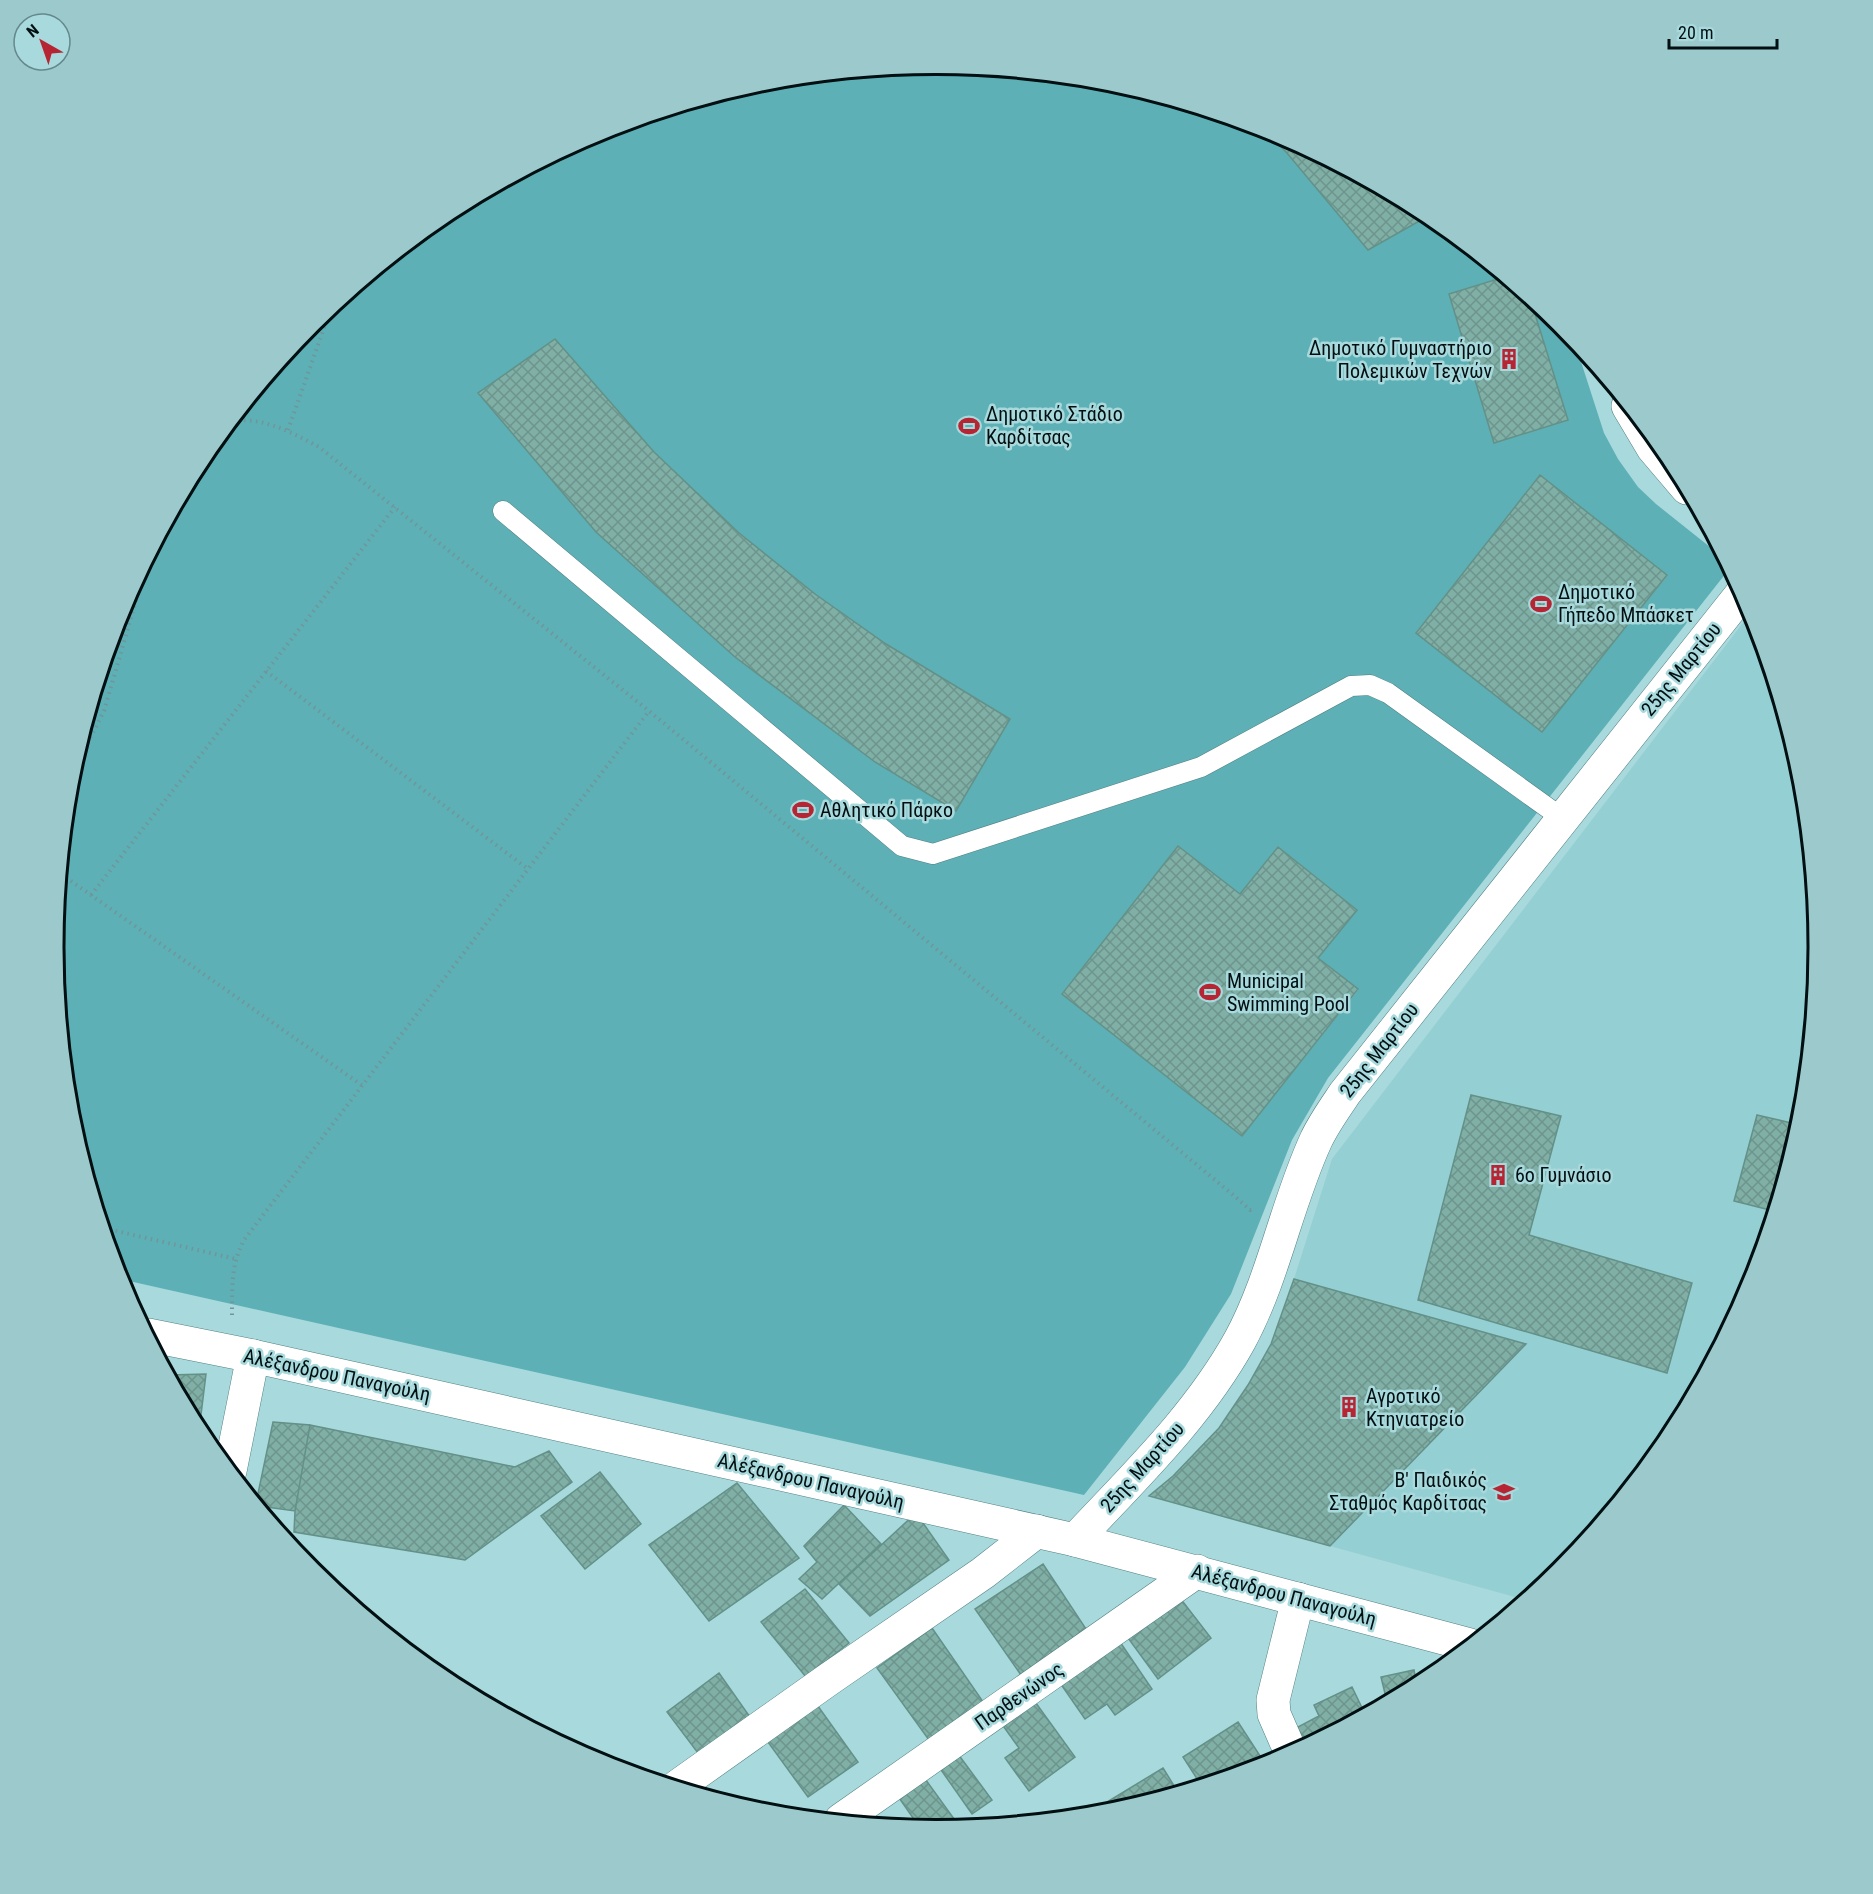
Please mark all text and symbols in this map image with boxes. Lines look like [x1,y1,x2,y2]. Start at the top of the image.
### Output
north arrow [12,12,72,72]
scale bar [1669,12,1777,50]
text: N [23,20,43,41]
text: 20 m [1678,22,1713,43]
place label: Δημοτικό Γυμναστήριο Πολεμικών Τεχνών [1309,336,1492,383]
building icon: Δημοτικό Γυμναστήριο Πολεμικών Τεχνών [1497,347,1521,371]
place label: Δημοτικό Στάδιο Καρδίτσας [986,402,1123,449]
sports icon: Δημοτικό Στάδιο Καρδίτσας [957,414,981,438]
place label: Δημοτικό Γήπεδο Μπάσκετ [1558,580,1694,627]
sports icon: Δημοτικό Γήπεδο Μπάσκετ [1529,592,1553,616]
street label: 25ης Μαρτίου [1636,617,1726,721]
sports icon: Αθλητικό Πάρκο [791,798,815,822]
place label: Αθλητικό Πάρκο [820,798,953,822]
place label: Municipal Swimming Pool [1227,969,1349,1016]
sports icon: Municipal Swimming Pool [1198,980,1222,1004]
street label: 25ης Μαρτίου [1335,998,1423,1102]
building icon: 6ο Γυμνάσιο [1486,1163,1510,1187]
place label: 6ο Γυμνάσιο [1515,1163,1611,1187]
street label: Αλέξανδρου Παναγούλη [241,1343,433,1407]
place label: Αγροτικό Κτηνιατρείο [1366,1384,1464,1431]
building icon: Αγροτικό Κτηνιατρείο [1337,1395,1361,1419]
street label: 25ης Μαρτίου [1095,1417,1189,1517]
street label: Αλέξανδρου Παναγούλη [715,1448,907,1514]
place label: Β' Παιδικός Σταθμός Καρδίτσας [1329,1468,1487,1515]
school or university icon: Β' Παιδικός Σταθμός Καρδίτσας [1492,1480,1516,1504]
street label: Αλέξανδρου Παναγούλη [1189,1559,1379,1631]
street label: Παρθενώνος [970,1657,1068,1735]

